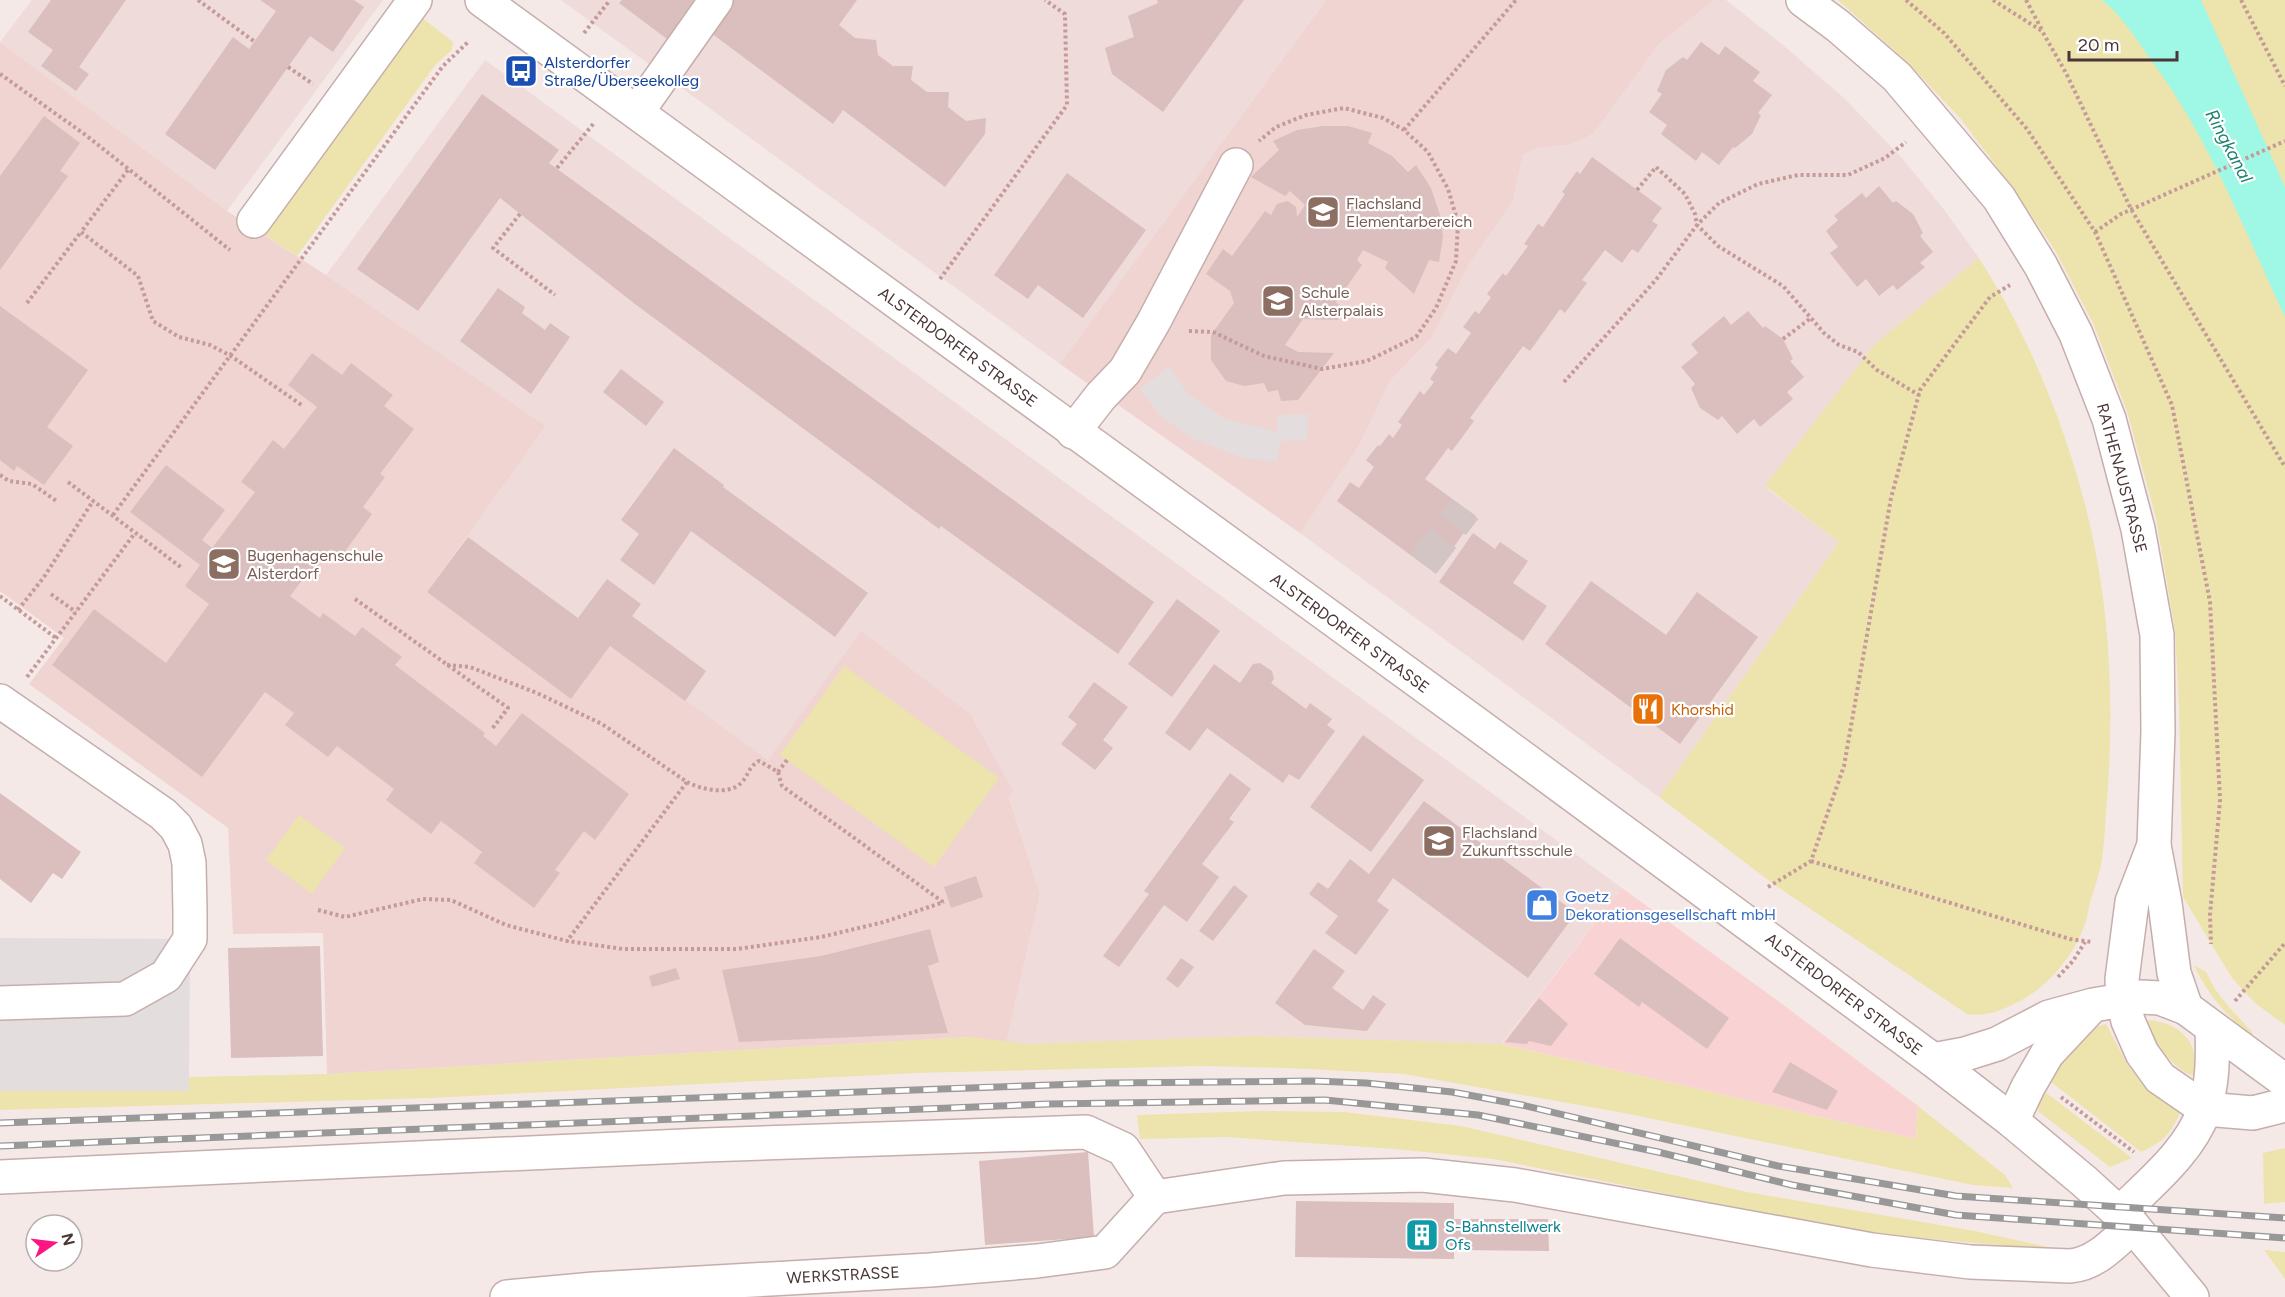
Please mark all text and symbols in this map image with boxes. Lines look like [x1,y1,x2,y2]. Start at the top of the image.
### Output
scale bar [2069,24,2177,62]
text: 20 m [2078,34,2119,56]
bus stop icon: Alsterdorfer Straße/Überseekolleg [503,53,539,89]
place label: Alsterdorfer Straße/Überseekolleg [544,53,699,90]
water label: Ringkanal [2201,106,2258,187]
school or university icon: Flachsland Elementarbereich [1305,194,1341,230]
place label: Flachsland Elementarbereich [1346,194,1472,231]
street label: ALSTERDORFER STRASSE [875,283,1041,411]
school or university icon: Schule Alsterpalais [1260,283,1296,319]
place label: Schule Alsterpalais [1301,283,1383,320]
street label: RATHENAUSTRASSE [2093,401,2151,555]
school or university icon: Bugenhagenschule Alsterdorf [206,546,242,582]
place label: Bugenhagenschule Alsterdorf [247,546,383,583]
street label: ALSTERDORFER STRASSE [1267,569,1433,697]
restaurant icon: Khorshid [1630,691,1666,727]
place label: Khorshid [1671,700,1734,719]
school or university icon: Flachsland Zukunftsschule [1421,823,1457,859]
place label: Flachsland Zukunftsschule [1462,823,1573,860]
shop icon: Goetz Dekorationsgesellschaft mbH [1524,887,1560,923]
place label: Goetz Dekorationsgesellschaft mbH [1565,887,1776,924]
street label: ALSTERDORFER STRASSE [1762,929,1926,1059]
north arrow [24,1213,84,1273]
building icon: S-Bahnstellwerk Ofs [1404,1217,1440,1253]
place label: S-Bahnstellwerk Ofs [1445,1217,1561,1254]
text: N [57,1231,79,1248]
street label: WERKSTRASSE [786,1263,900,1287]

